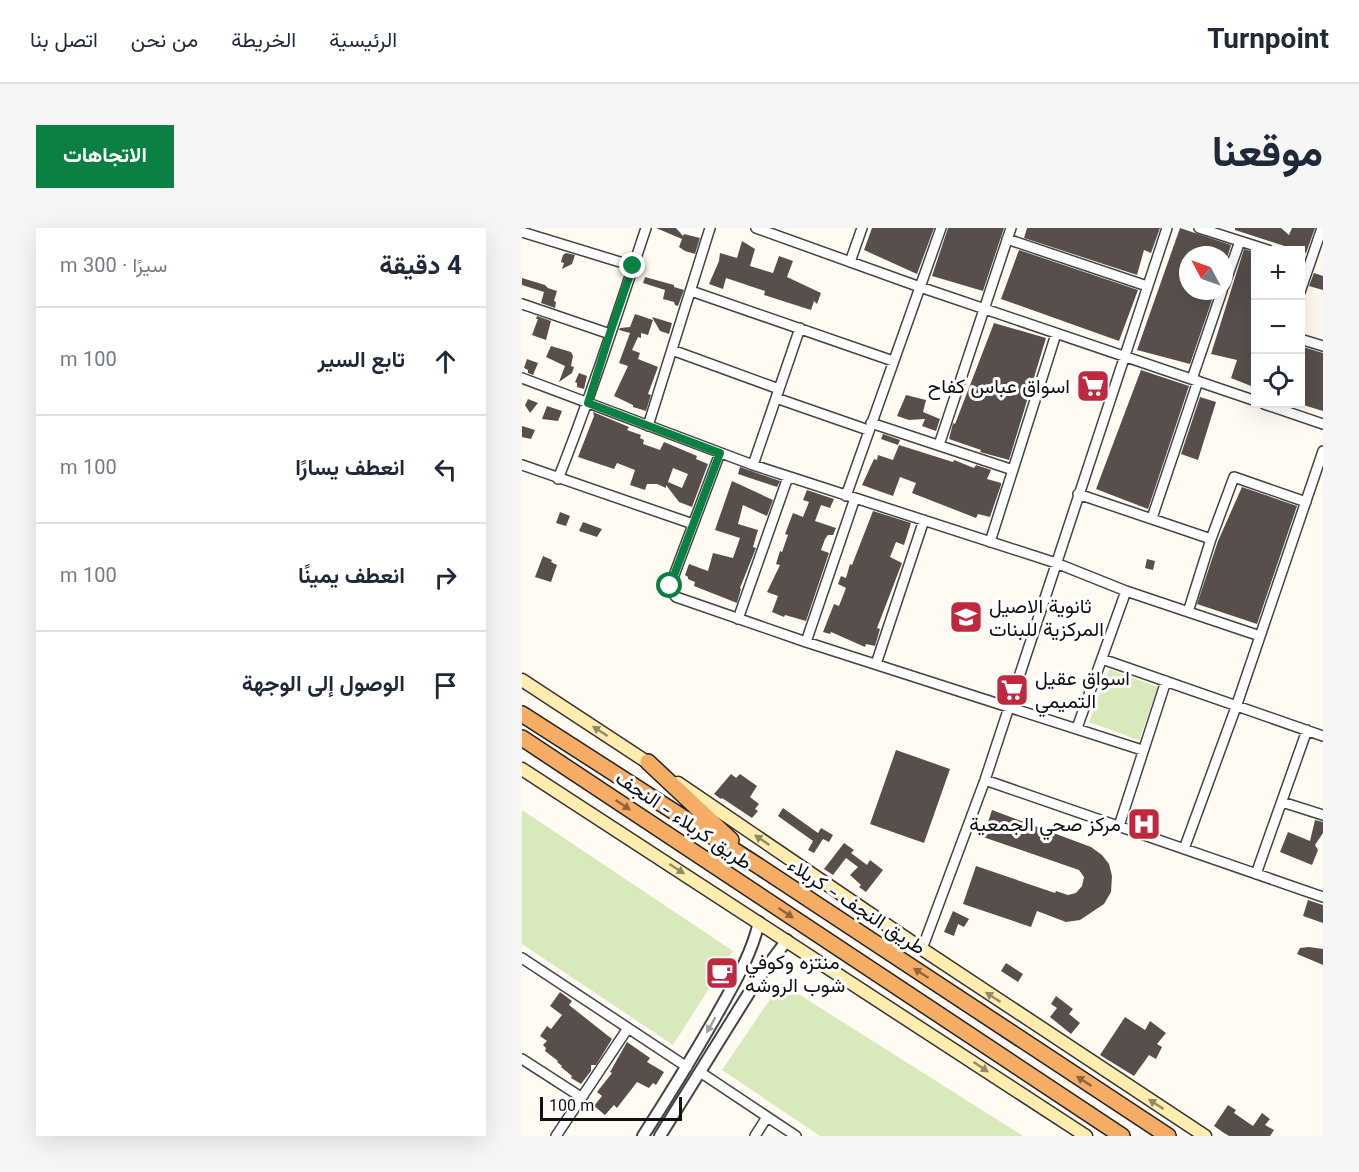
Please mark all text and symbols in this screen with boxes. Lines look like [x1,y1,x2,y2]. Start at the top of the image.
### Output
text: Turnpoint [1207,19,1329,63]
text: اتصل بنا [30,25,98,58]
text: من نحن [131,25,198,58]
text: الخريطة [231,25,296,58]
text: الرئيسية [329,25,397,58]
text: موقعنا [1212,123,1323,189]
button: الاتجاهات [36,125,174,188]
north arrow [1179,246,1233,300]
map controls [1251,246,1305,408]
button: + [1251,246,1305,300]
text: 4 دقيقة [379,247,462,288]
text: سيرًا · 300 m [60,251,167,283]
route end [619,252,645,278]
button: − [1251,300,1305,354]
text: تابع السير [317,344,405,379]
text: 100 m [60,345,117,377]
icon: ahead [429,345,462,378]
button: locate [1251,354,1305,408]
supermarket icon: اسواق عباس كفاح [1075,368,1111,404]
place label: اسواق عباس كفاح [928,372,1070,404]
text: انعطف يسارًا [295,452,405,487]
text: 100 m [60,453,117,485]
icon: left [429,453,462,486]
text: انعطف يمينًا [298,560,405,595]
text: 100 m [60,561,117,593]
icon: right [429,561,462,594]
route start [656,572,682,598]
place label: ثانوية الاصيل المركزية للبنات [989,592,1104,647]
school or university icon: ثانوية الاصيل المركزية للبنات [948,599,984,635]
place label: اسواق عقيل التميمي [1035,664,1130,719]
text: الوصول إلى الوجهة [242,668,405,703]
icon: arrive [429,669,462,702]
supermarket icon: اسواق عقيل التميمي [994,672,1030,708]
one-way arrow [593,725,609,737]
street label: طريق کربلاء - النجف [608,764,758,879]
one-way arrow [615,799,631,810]
hospital icon: مركز صحي الجمعية [1126,806,1162,842]
place label: مركز صحي الجمعية [969,810,1121,842]
one-way arrow [754,835,770,846]
street label: طريق النجف - کربلاء [780,851,931,964]
one-way arrow [669,863,685,874]
one-way arrow [777,907,793,919]
place label: منتزه وكوفي شوب الروشه [745,948,845,1003]
cafe icon: منتزه وكوفي شوب الروشه [704,955,740,991]
one-way arrow [914,967,930,979]
one-way arrow [985,991,1001,1002]
one-way arrow [706,1017,716,1034]
one-way arrow [973,1061,989,1072]
one-way arrow [1076,1075,1092,1086]
scale bar [540,1094,682,1122]
text: 100 m [549,1095,594,1120]
one-way arrow [1148,1099,1164,1110]

